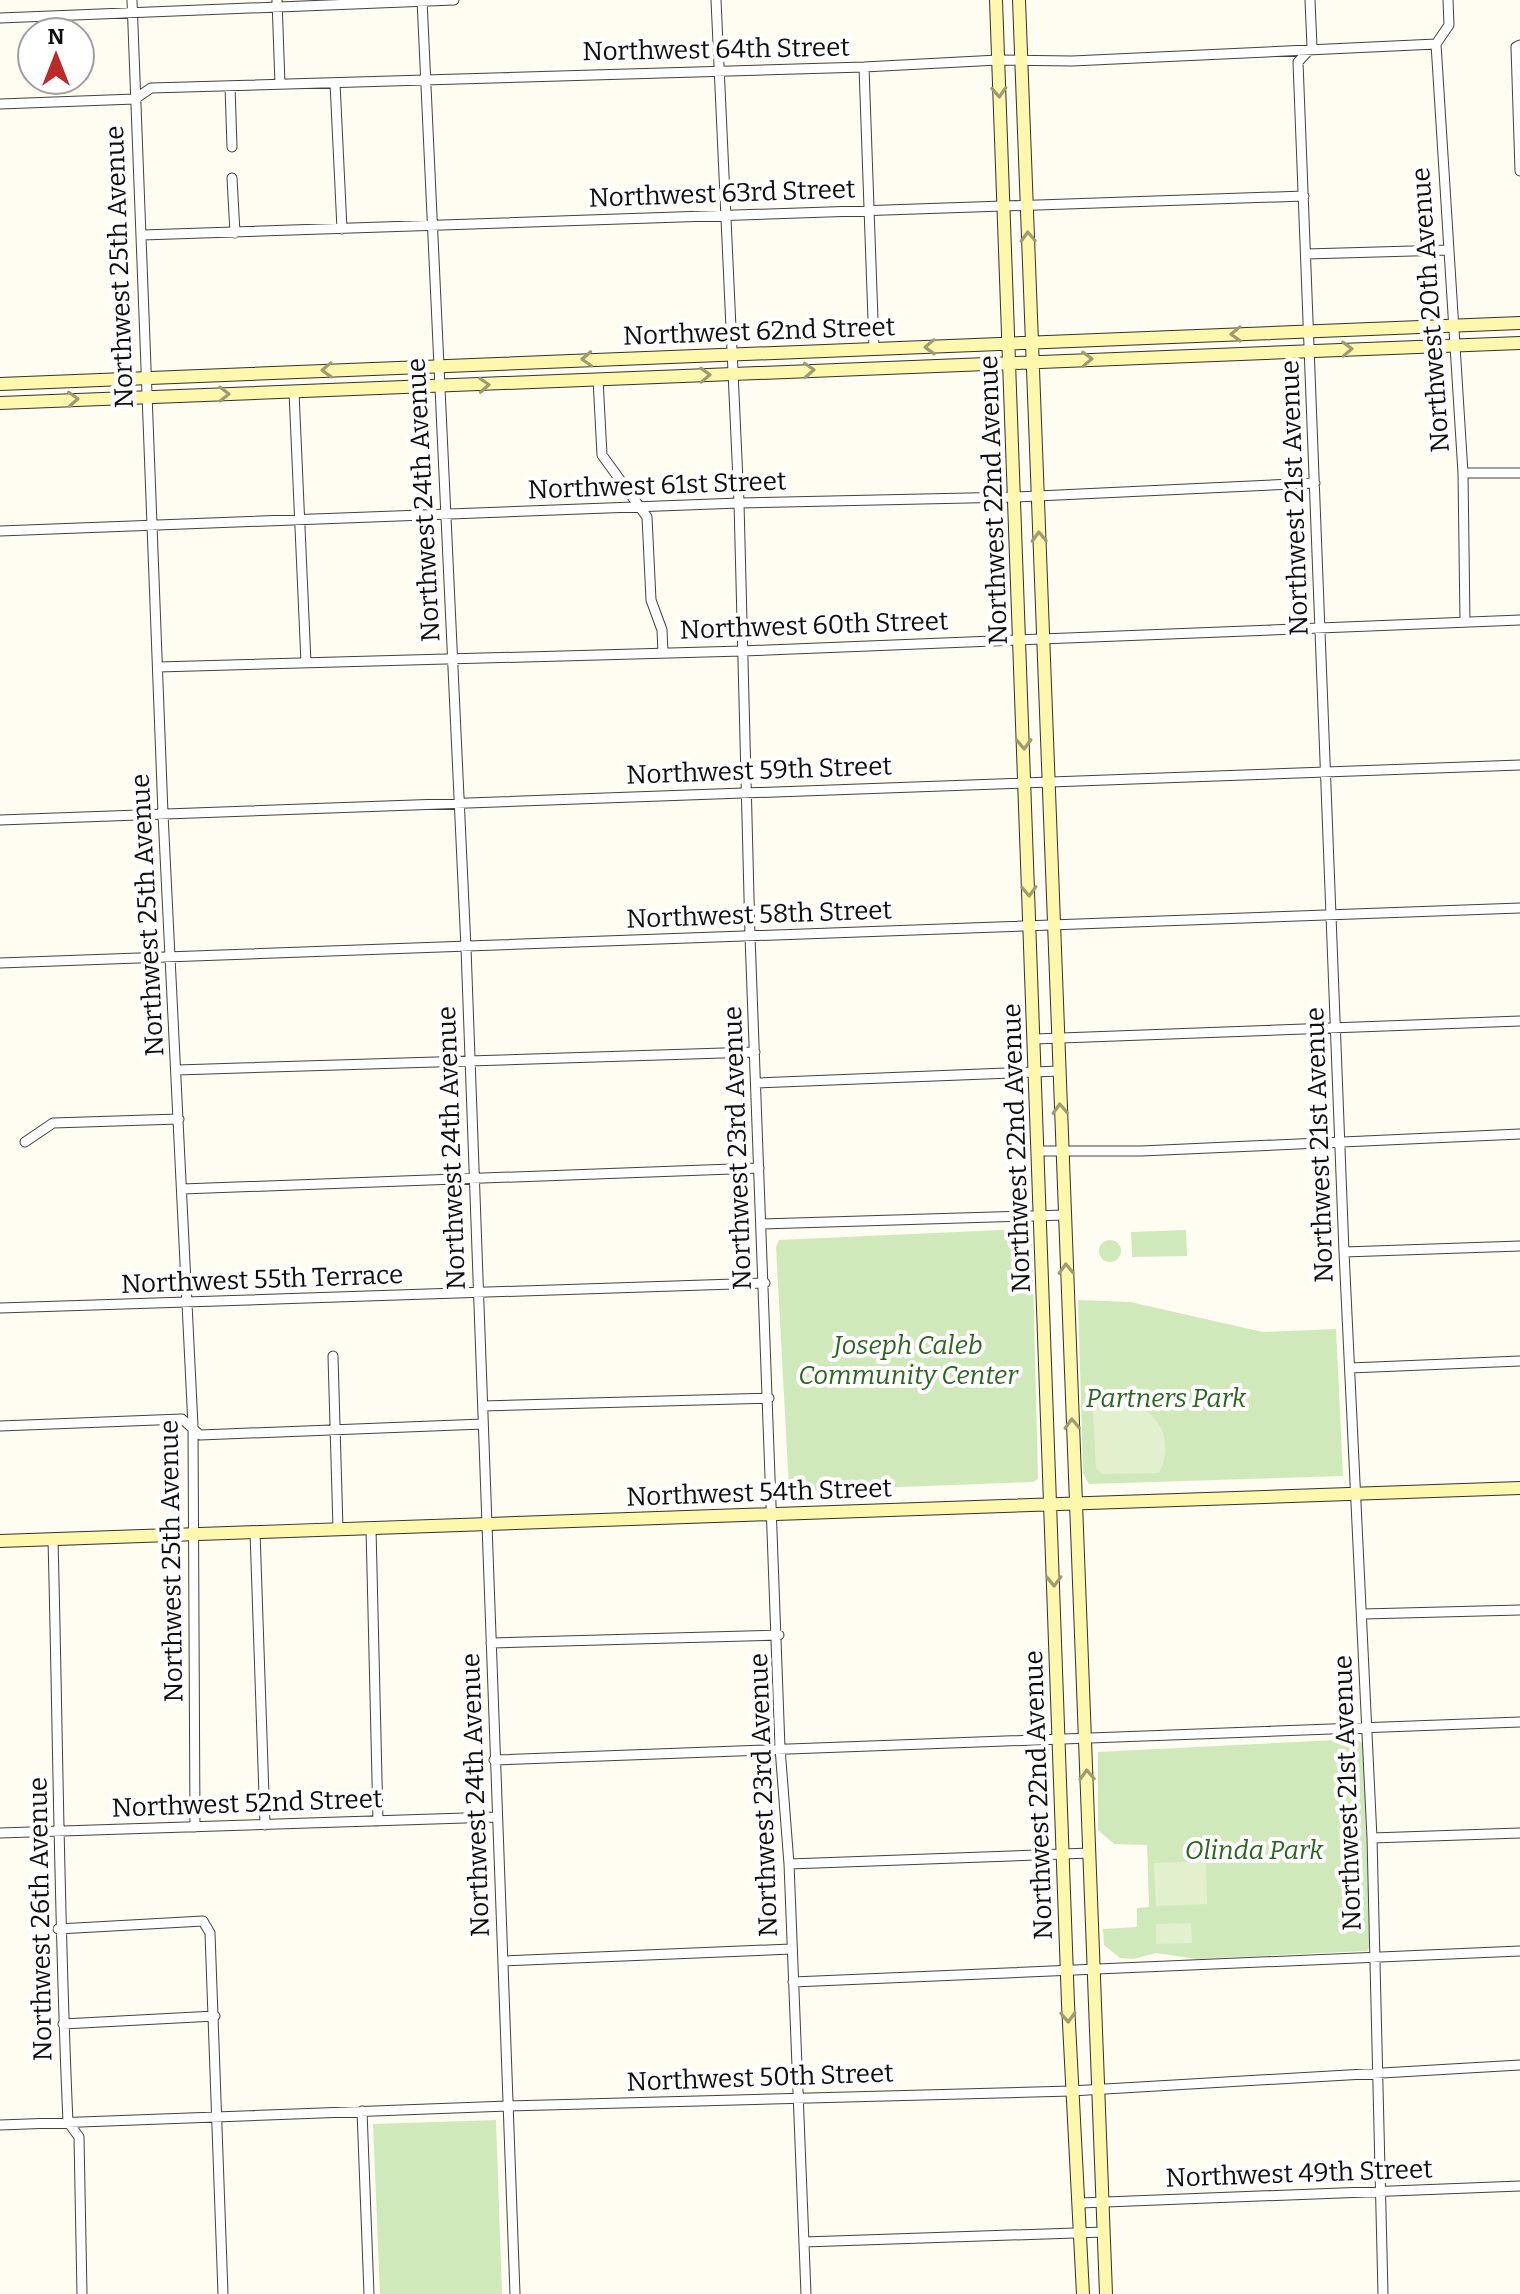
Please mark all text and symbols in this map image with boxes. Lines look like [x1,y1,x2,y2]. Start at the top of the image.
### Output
north arrow [16,16,96,96]
text: N [48,23,65,50]
street label: Northwest 64th Street [582,32,850,67]
one-way arrow [990,86,1007,99]
street label: Northwest 25th Avenue [99,125,140,409]
street label: Northwest 20th Avenue [1405,166,1456,453]
street label: Northwest 63rd Street [588,173,857,214]
one-way arrow [1019,230,1036,243]
street label: Northwest 62nd Street [622,311,896,352]
one-way arrow [1229,325,1242,342]
one-way arrow [923,338,936,355]
one-way arrow [1341,341,1354,358]
one-way arrow [580,350,593,367]
one-way arrow [1081,351,1094,368]
street label: Northwest 22nd Avenue [973,355,1014,645]
street label: Northwest 24th Avenue [401,357,446,643]
street label: Northwest 21st Avenue [1274,360,1315,636]
one-way arrow [320,362,333,379]
one-way arrow [803,362,816,379]
one-way arrow [699,366,712,383]
one-way arrow [478,377,491,394]
one-way arrow [218,385,231,402]
one-way arrow [67,390,80,407]
street label: Northwest 61st Street [527,465,787,506]
one-way arrow [1031,530,1048,542]
street label: Northwest 60th Street [679,605,949,646]
one-way arrow [1015,738,1032,751]
street label: Northwest 59th Street [626,750,893,791]
street label: Northwest 25th Avenue [125,773,170,1057]
one-way arrow [1020,885,1037,898]
street label: Northwest 58th Street [626,894,893,935]
street label: Northwest 22nd Avenue [996,1003,1037,1293]
street label: Northwest 24th Avenue [431,1005,472,1290]
street label: Northwest 23rd Avenue [717,1005,758,1291]
street label: Northwest 21st Avenue [1299,1007,1340,1283]
one-way arrow [1052,1102,1069,1115]
street label: Northwest 55th Terrace [120,1259,404,1300]
one-way arrow [1057,1262,1074,1275]
park label: Joseph Caleb Community Center [798,1330,1019,1391]
park label: Partners Park [1086,1383,1247,1414]
one-way arrow [1063,1417,1080,1430]
street label: Northwest 25th Avenue [154,1419,189,1703]
street label: Northwest 54th Street [626,1472,893,1513]
one-way arrow [1045,1575,1063,1588]
street label: Northwest 22nd Avenue [1018,1650,1059,1940]
street label: Northwest 24th Avenue [455,1652,496,1937]
street label: Northwest 23rd Avenue [743,1652,784,1938]
street label: Northwest 21st Avenue [1327,1655,1368,1931]
one-way arrow [1079,1768,1096,1781]
street label: Northwest 26th Avenue [23,1777,58,2061]
street label: Northwest 52nd Street [111,1783,384,1824]
park label: Olinda Park [1185,1835,1324,1866]
one-way arrow [1060,2011,1077,2024]
street label: Northwest 50th Street [626,2057,895,2098]
street label: Northwest 49th Street [1165,2153,1434,2194]

